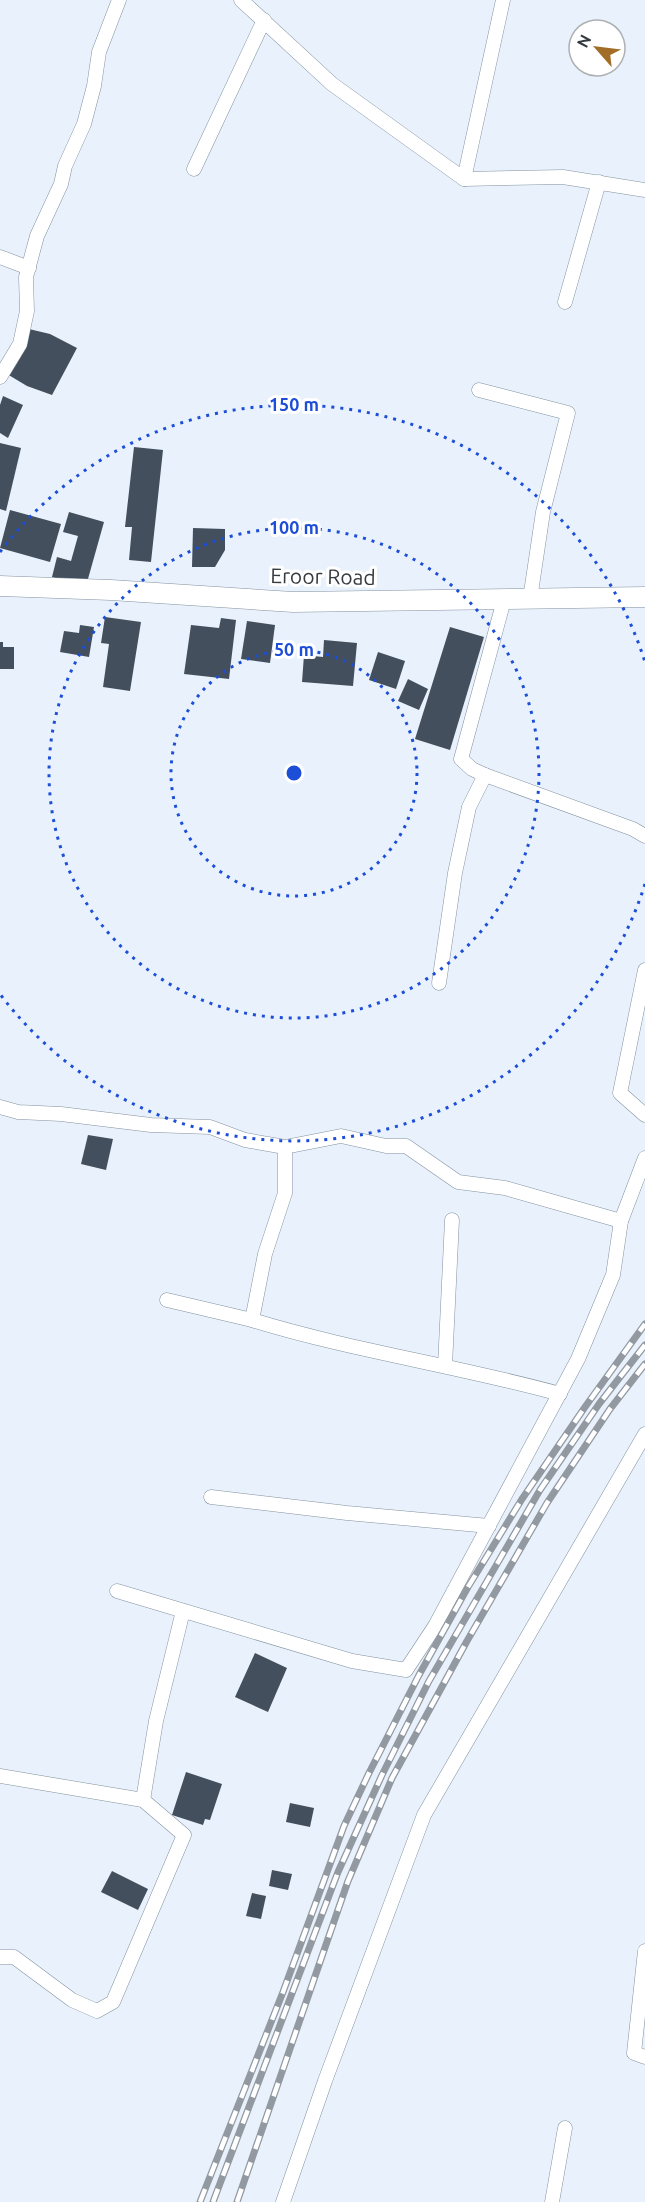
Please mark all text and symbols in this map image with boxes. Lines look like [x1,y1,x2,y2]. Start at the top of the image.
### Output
north arrow [567,18,627,78]
text: N [573,31,595,50]
text: 150 m [269,394,319,414]
text: 100 m [269,517,319,537]
street label: Eroor Road [270,563,376,589]
text: 50 m [274,639,314,659]
centre of rings [284,763,304,783]

